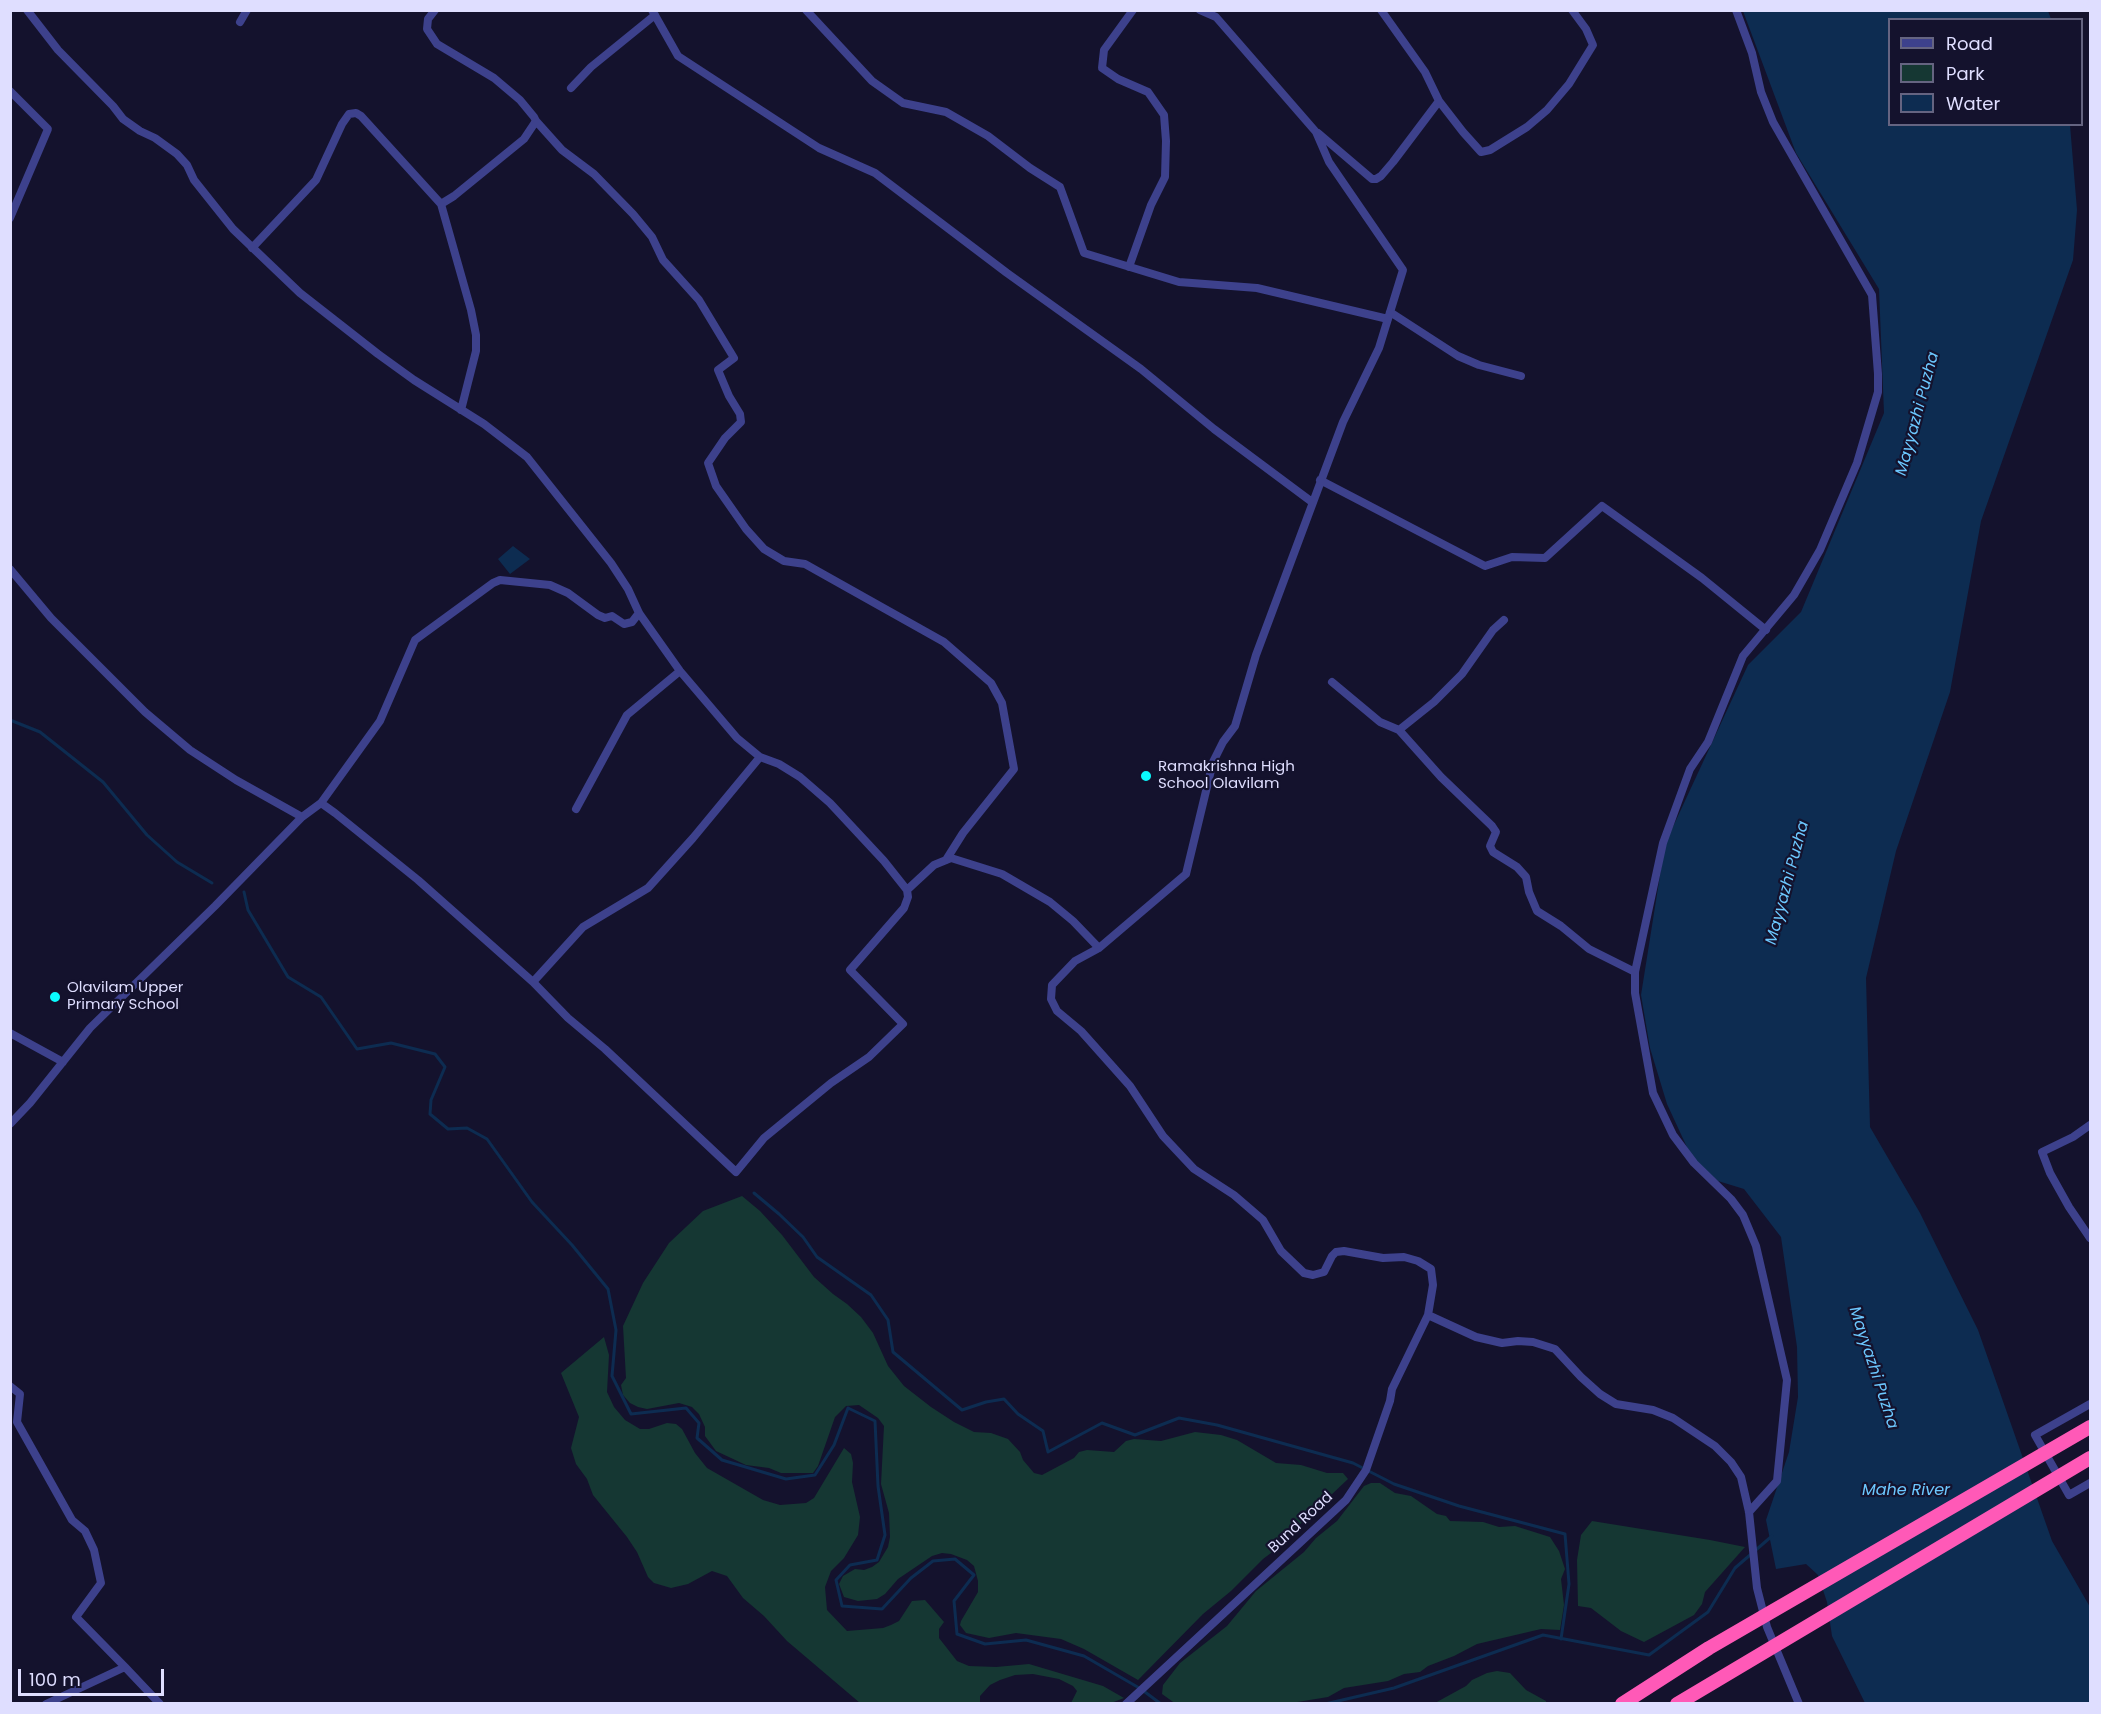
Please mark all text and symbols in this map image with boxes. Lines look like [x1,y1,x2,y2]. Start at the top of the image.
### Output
legend [1888,18,2083,126]
text: Road [1946,31,1993,56]
text: Park [1946,61,1985,86]
text: Water [1946,91,2000,116]
water label: Mayyazhi Puzha [1892,350,1944,478]
place label: Ramakrishna High School Olavilam [1158,758,1295,793]
marker: Ramakrishna High School Olavilam [1139,769,1153,783]
water label: Mayyazhi Puzha [1762,819,1814,947]
place label: Olavilam Upper Primary School [67,979,183,1014]
marker: Olavilam Upper Primary School [48,990,62,1004]
water label: Mayyazhi Puzha [1844,1304,1902,1432]
water label: Mahe River [1862,1481,1950,1501]
street label: Bund Road [1265,1489,1337,1557]
scale bar [21,1657,166,1695]
text: 100 m [29,1667,81,1692]

